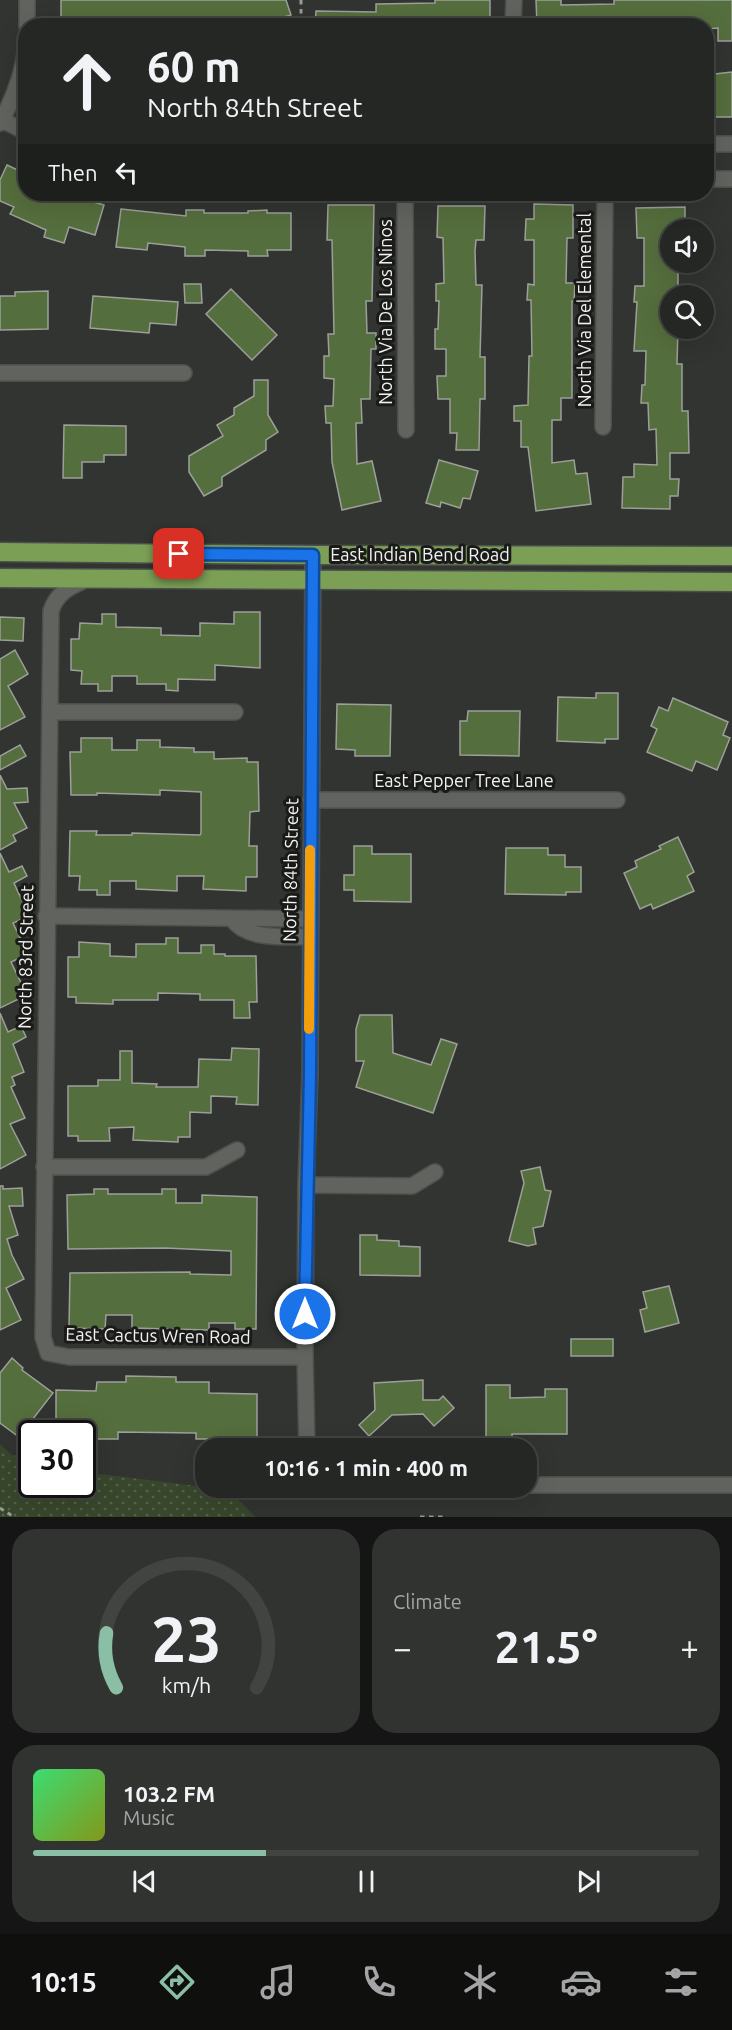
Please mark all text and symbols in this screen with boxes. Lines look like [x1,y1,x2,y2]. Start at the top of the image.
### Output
icon: ahead [48,42,126,120]
text: 60 m [147,43,241,90]
text: North 84th Street [147,92,363,122]
icon: left [110,156,143,189]
text: Then [48,160,98,185]
street label: North Via Del Elemental [574,213,594,407]
street label: North Via De Los Ninos [375,219,395,405]
map controls [660,219,714,339]
button: sound [660,219,714,273]
button: search [660,285,714,339]
pin [153,528,204,579]
icon: arrive [162,537,195,570]
street label: East Indian Bend Road [330,544,510,564]
street label: East Pepper Tree Lane [374,770,554,790]
street label: North 84th Street [279,798,301,942]
street label: North 83rd Street [14,885,36,1029]
position arrow [273,1282,337,1346]
street label: East Cactus Wren Road [65,1323,251,1347]
speed limit sign: 30 [18,1420,96,1498]
text: 10:16 · 1 min · 400 m [264,1455,468,1480]
text: Climate [393,1590,462,1613]
text: 23 [151,1604,221,1674]
text: 21.5° [494,1621,598,1672]
text: − [393,1629,412,1666]
text: + [680,1629,699,1666]
text: km/h [161,1673,211,1697]
text: 103.2 FM [123,1781,215,1806]
text: Music [123,1806,175,1829]
icon: previous [128,1865,161,1898]
icon: pause [350,1865,383,1898]
icon: next [572,1865,605,1898]
icon: directions [156,1961,198,2003]
icon: music [257,1961,299,2003]
icon: phone [358,1961,400,2003]
icon: climate [459,1961,501,2003]
icon: car [560,1961,602,2003]
icon: filters [660,1961,702,2003]
text: 10:15 [29,1967,97,1997]

